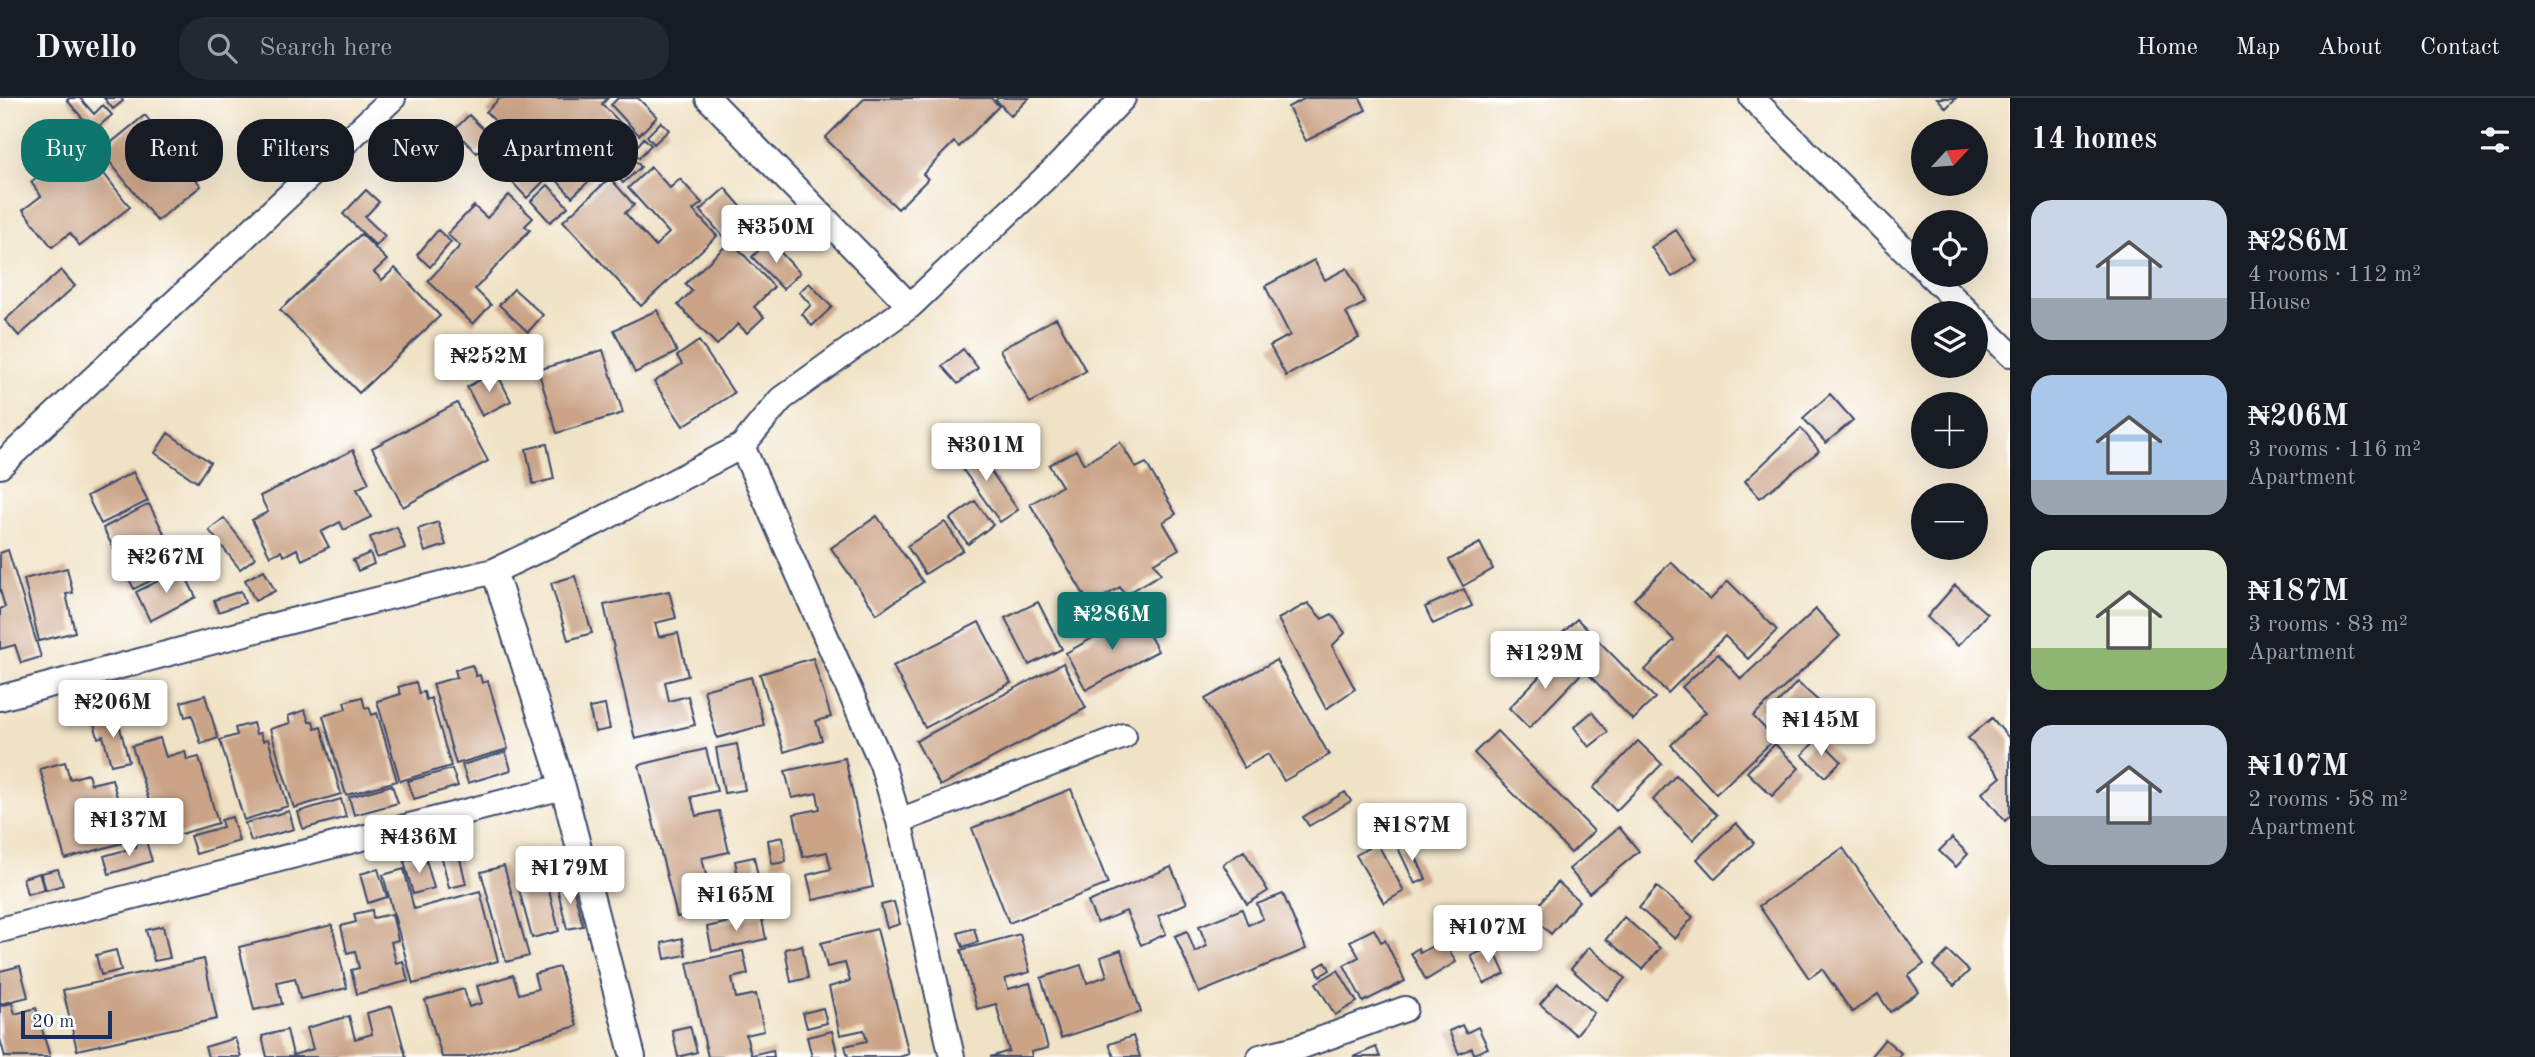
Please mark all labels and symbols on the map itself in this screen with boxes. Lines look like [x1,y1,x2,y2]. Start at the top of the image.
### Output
north arrow [1911,119,1988,196]
pin: ₦350M [727,206,825,265]
pin: ₦252M [440,334,538,394]
pin: ₦301M [937,424,1035,483]
pin: ₦267M [117,536,215,595]
pin: ₦286M [1063,592,1161,652]
pin: ₦129M [1496,632,1594,691]
pin: ₦206M [64,680,162,740]
pin: ₦145M [1772,698,1870,758]
pin: ₦137M [80,798,178,858]
pin: ₦187M [1363,804,1461,863]
pin: ₦436M [370,816,468,875]
pin: ₦179M [521,846,619,906]
pin: ₦165M [687,874,785,933]
pin: ₦107M [1439,906,1537,965]
scale bar [21,1008,112,1040]

